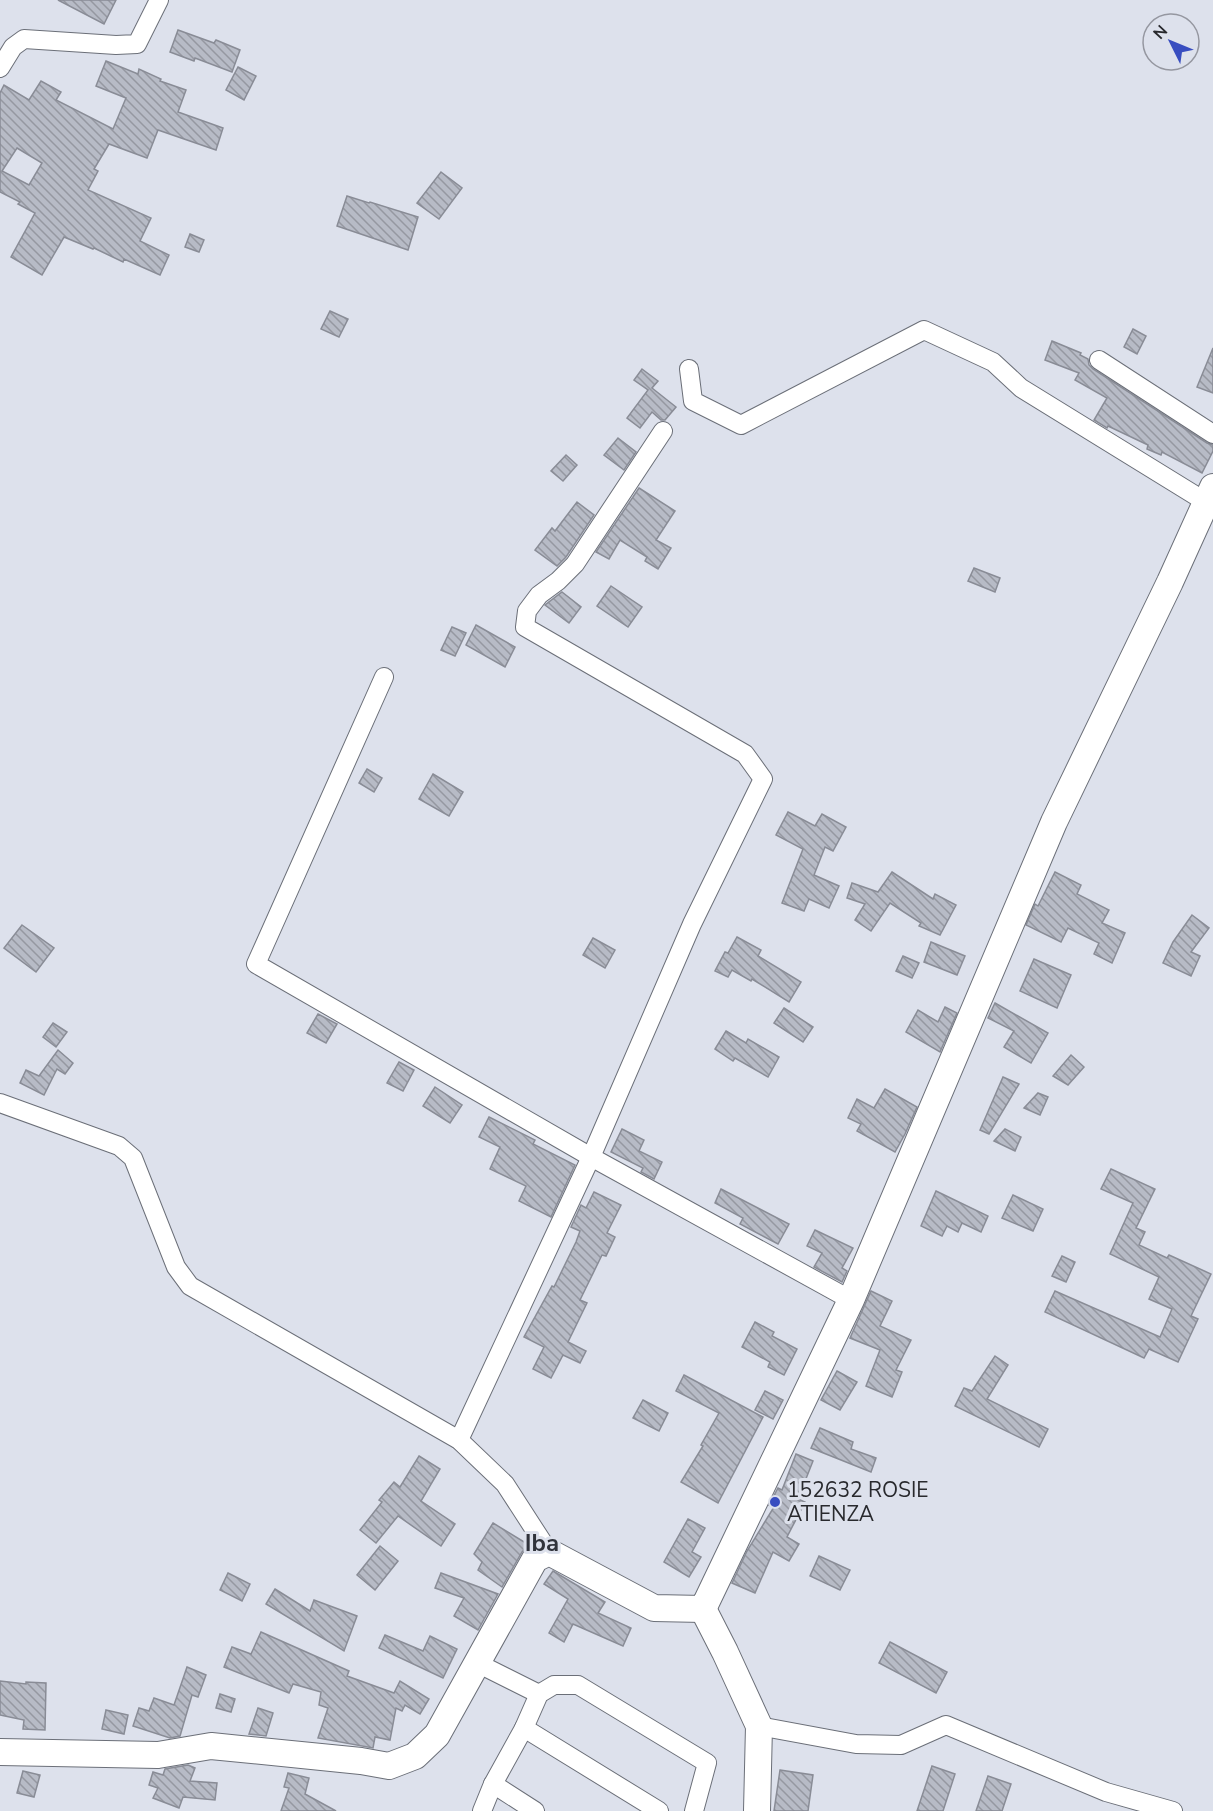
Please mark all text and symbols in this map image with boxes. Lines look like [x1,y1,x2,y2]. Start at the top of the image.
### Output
north arrow [1141,12,1201,72]
text: N [1149,21,1173,44]
place label: 152632 ROSIE ATIENZA [787,1476,929,1528]
marker: 152632 ROSIE ATIENZA [768,1495,782,1509]
district label: Iba [525,1527,559,1559]

